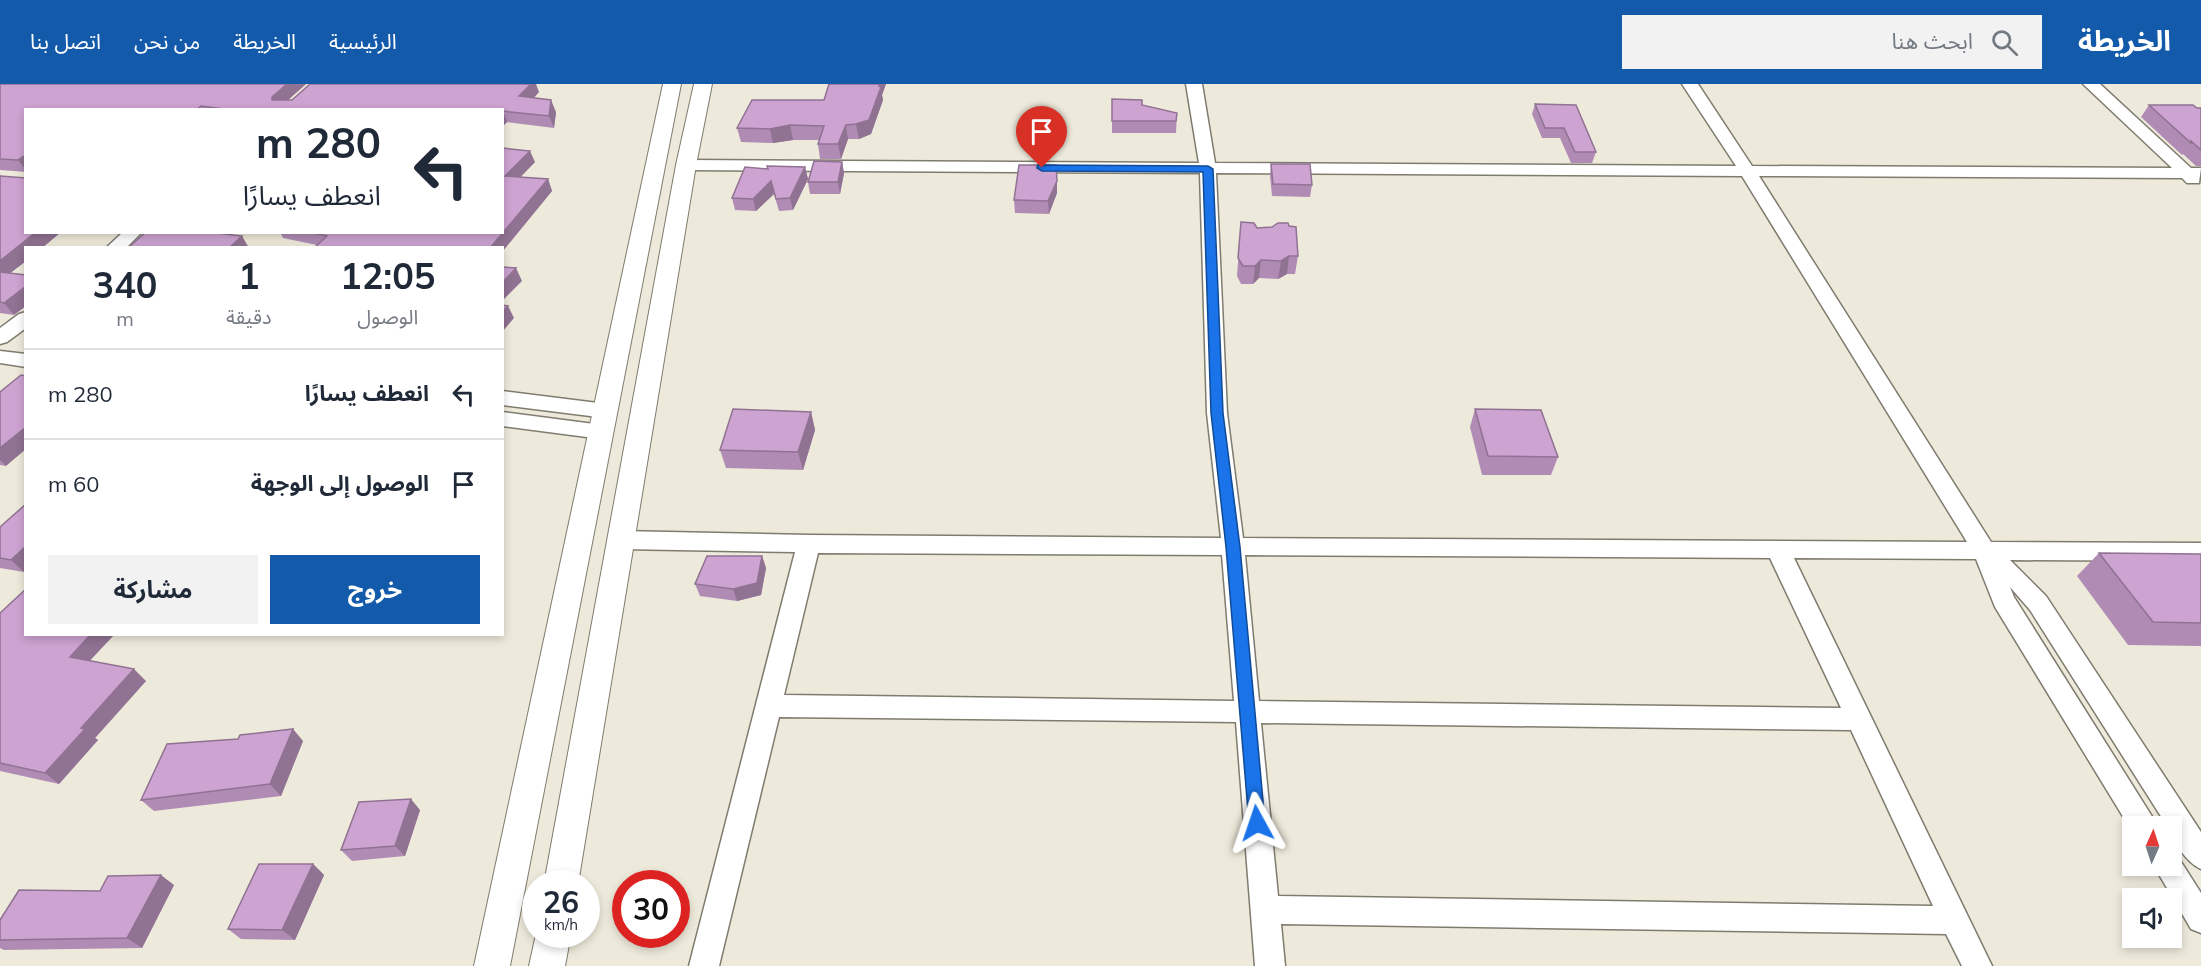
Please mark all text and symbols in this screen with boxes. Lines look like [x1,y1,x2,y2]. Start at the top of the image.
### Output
search box [1622,15,2042,69]
text: الخريطة [2078,23,2171,58]
icon: search [1988,26,2021,59]
text: ابحث هنا [1891,27,1973,55]
text: اتصل بنا [30,28,101,54]
text: من نحن [134,28,200,54]
text: الخريطة [233,28,296,54]
text: الرئيسية [329,28,397,54]
pin [1016,106,1067,168]
icon: arrive [1025,115,1058,148]
text: 280 m [256,116,381,169]
icon: left [402,132,480,210]
text: انعطف يسارًا [243,178,381,212]
text: 1 [238,253,260,298]
text: 12:05 [340,253,435,298]
text: 340 [93,262,157,307]
text: دقيقة [226,304,272,329]
text: الوصول [357,304,418,329]
text: m [116,306,134,331]
icon: left [447,378,480,411]
text: انعطف يسارًا [305,379,429,407]
text: 280 m [48,380,113,408]
icon: arrive [447,468,480,501]
text: الوصول إلى الوجهة [251,469,429,497]
text: 60 m [48,470,99,498]
button: مشاركة [48,555,258,624]
button: خروج [270,555,480,624]
position arrow [1225,791,1289,855]
north arrow [2122,816,2182,876]
map controls [2122,816,2182,948]
speed limit sign: 30 [612,870,690,948]
text: 26 [543,883,579,921]
button: sound [2122,888,2182,948]
text: km/h [544,915,578,934]

